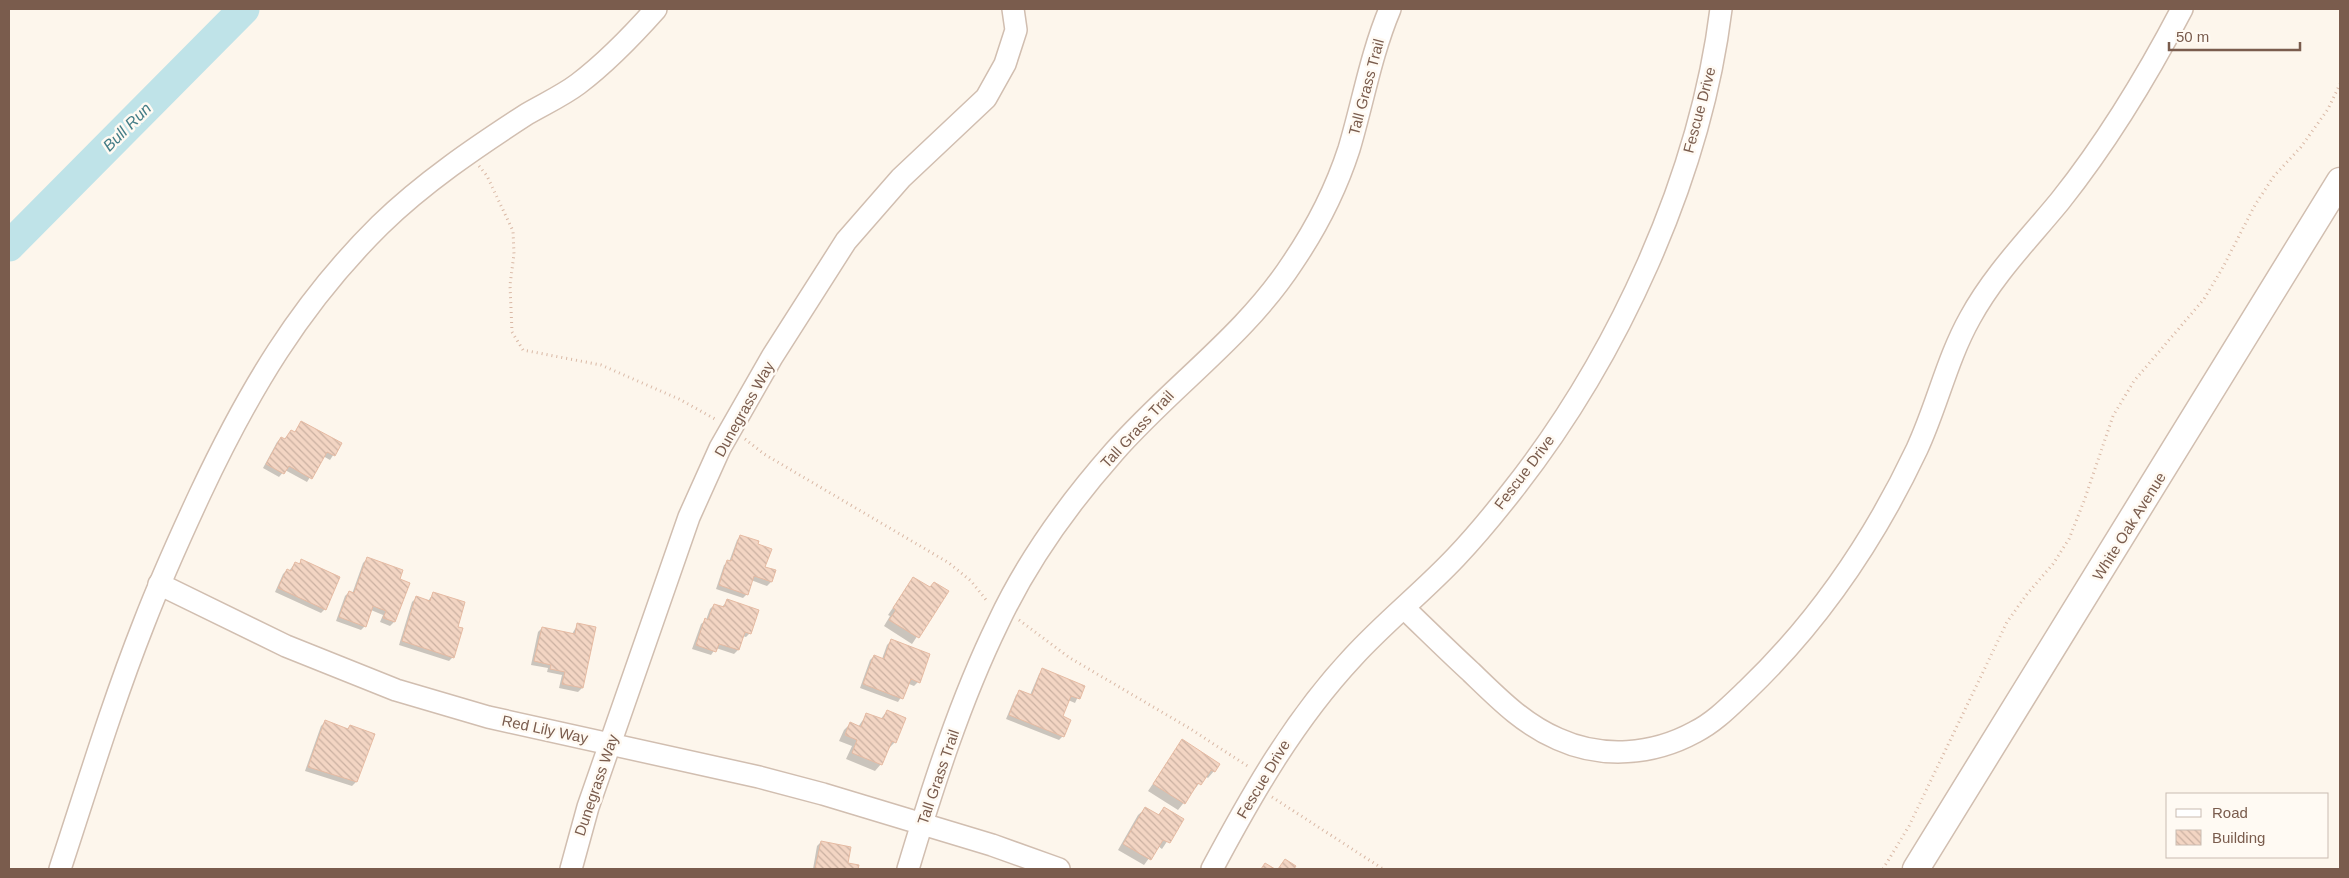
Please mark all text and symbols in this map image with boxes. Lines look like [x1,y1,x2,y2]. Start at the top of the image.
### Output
scale bar [2169,20,2300,52]
text: 50 m [2176,28,2209,45]
street label: Tall Grass Trail [1345,37,1387,137]
street label: Fescue Drive [1679,65,1719,155]
water label: Bull Run [100,100,154,154]
street label: Dunegrass Way [711,358,777,460]
street label: Tall Grass Trail [1097,387,1177,471]
street label: Fescue Drive [1491,432,1557,512]
street label: White Oak Avenue [2089,469,2169,583]
street label: Red Lily Way [500,712,590,747]
street label: Tall Grass Trail [914,727,962,827]
street label: Dunegrass Way [571,732,621,838]
street label: Fescue Drive [1233,737,1293,821]
legend [2166,793,2329,858]
text: Road [2212,804,2248,821]
text: Building [2212,829,2265,846]

